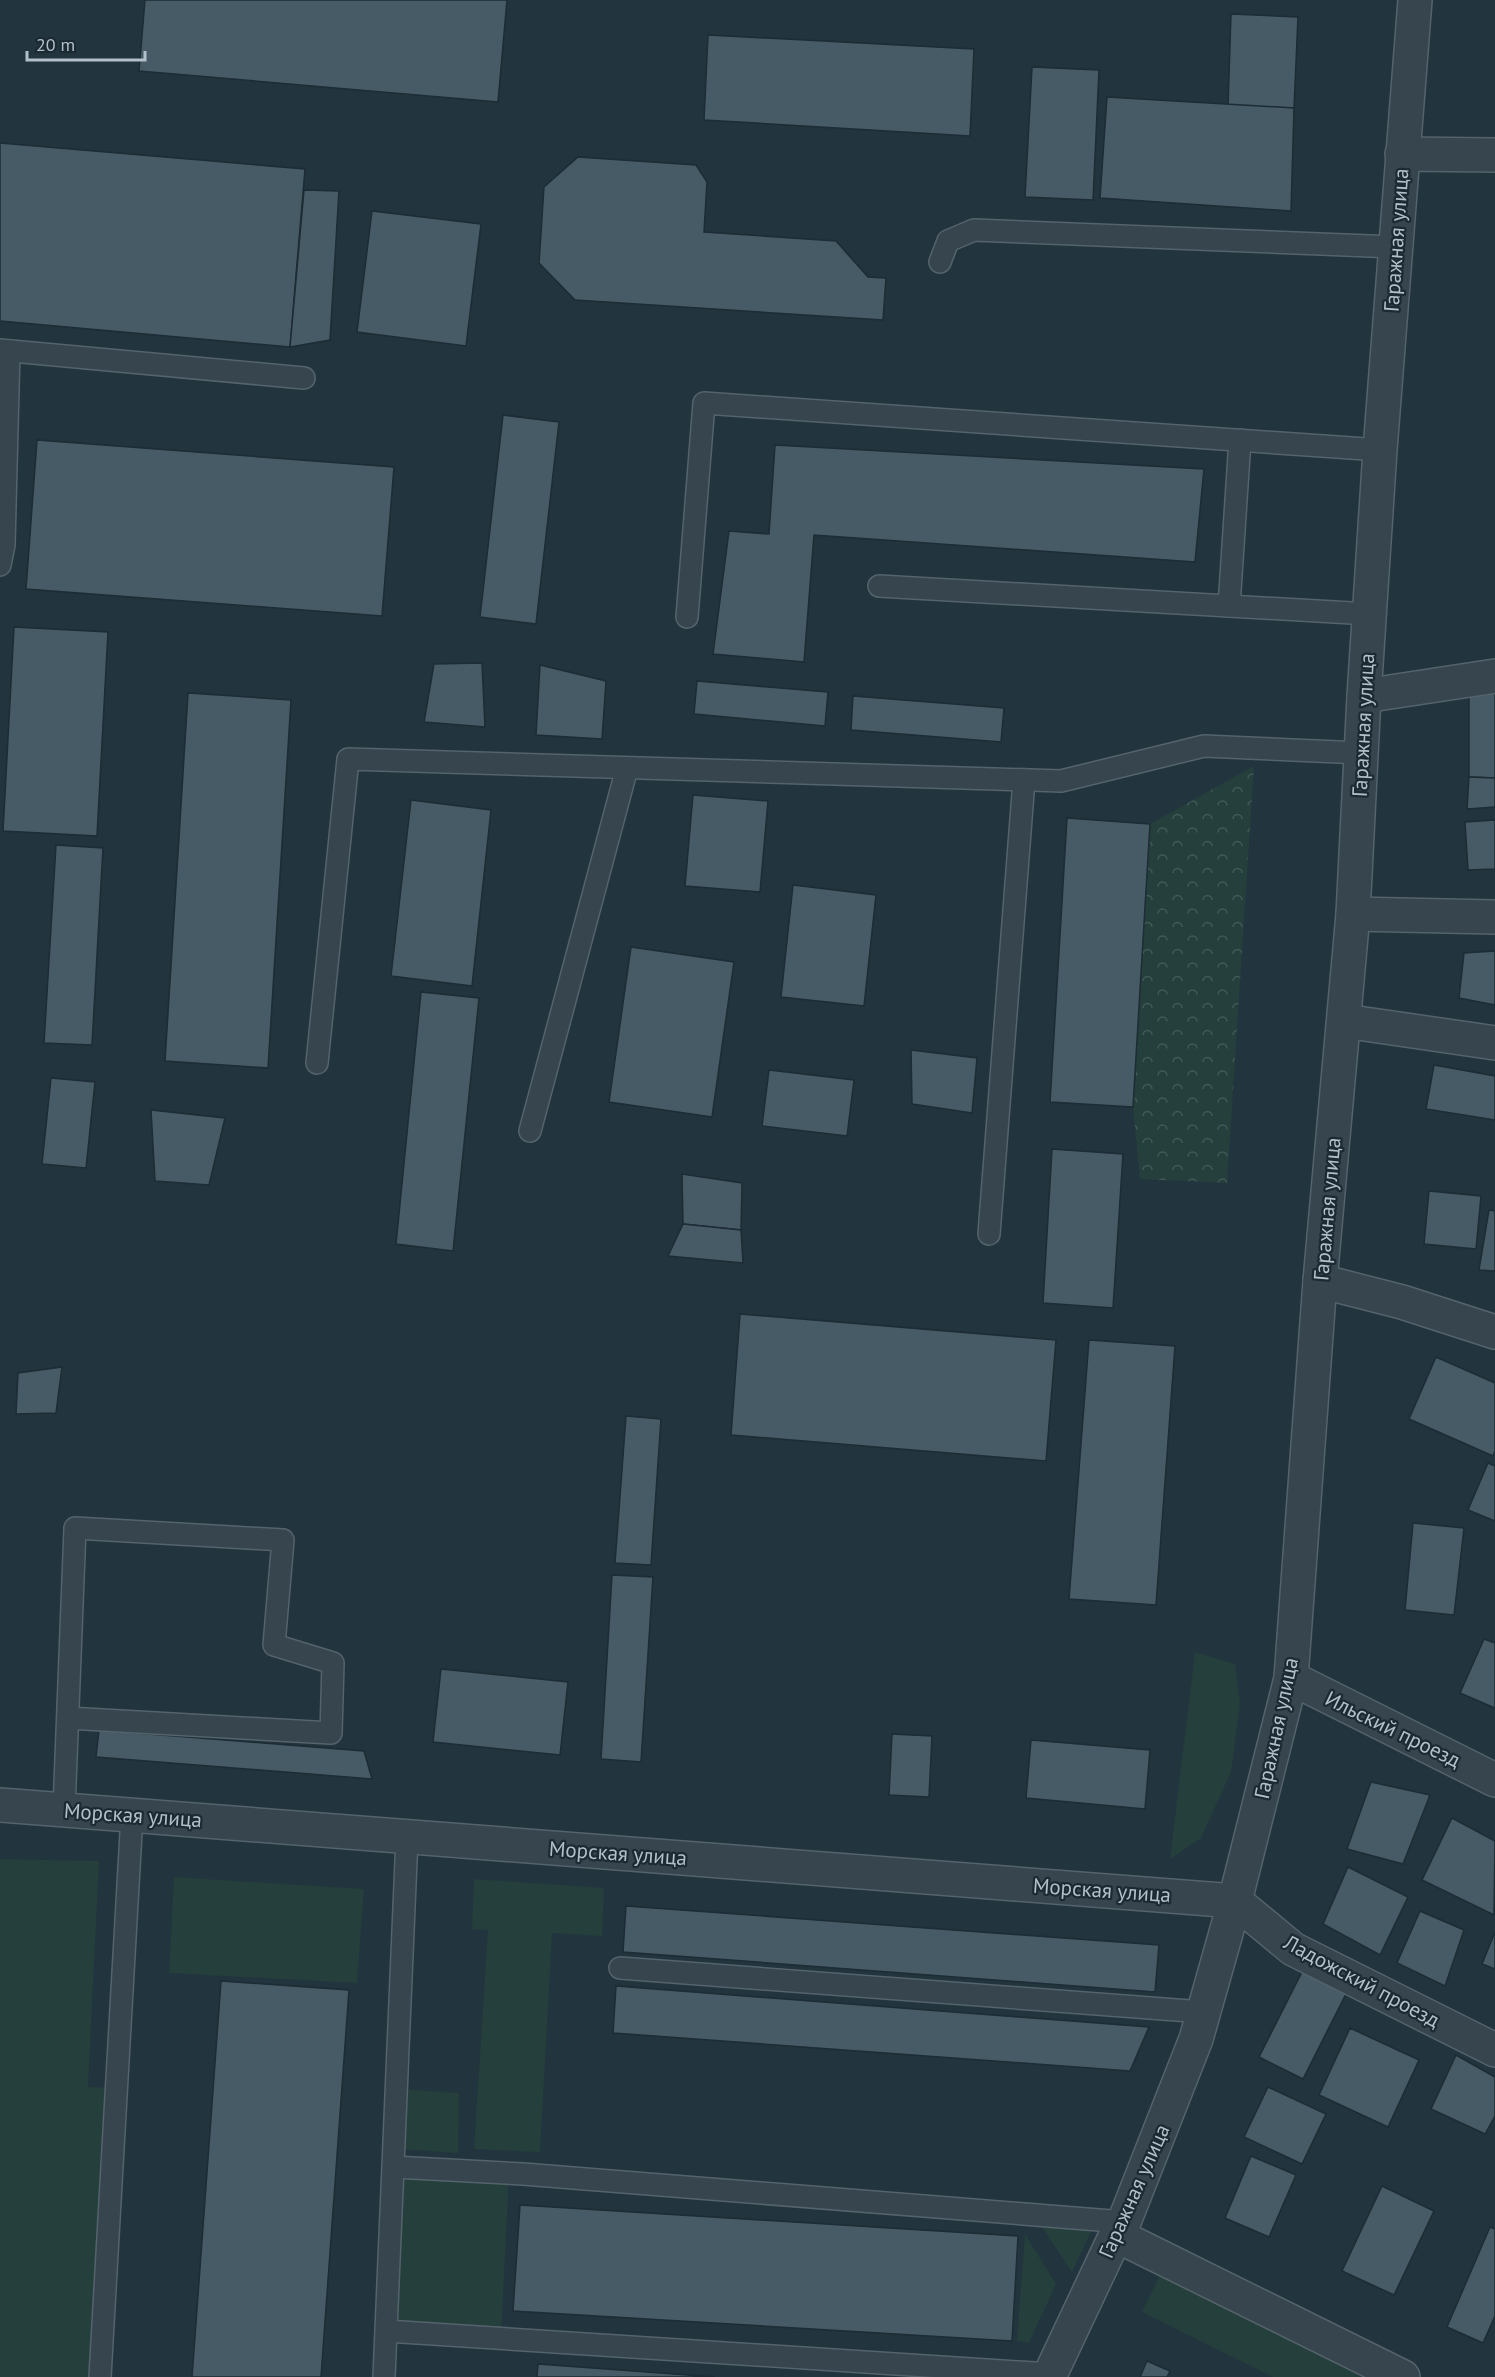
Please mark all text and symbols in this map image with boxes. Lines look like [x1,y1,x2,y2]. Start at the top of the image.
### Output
scale bar [27,24,146,62]
text: 20 m [36,33,75,56]
street label: Гаражная улица [1378,167,1414,313]
street label: Гаражная улица [1346,652,1380,798]
street label: Гаражная улица [1307,1136,1347,1282]
street label: Гаражная улица [1248,1655,1304,1801]
street label: Ильский проезд [1321,1685,1465,1773]
street label: Морская улица [63,1797,203,1833]
street label: Морская улица [548,1835,688,1871]
street label: Морская улица [1032,1872,1172,1908]
street label: Ладожский проезд [1278,1928,1445,2034]
street label: Гаражная улица [1092,2120,1176,2262]

